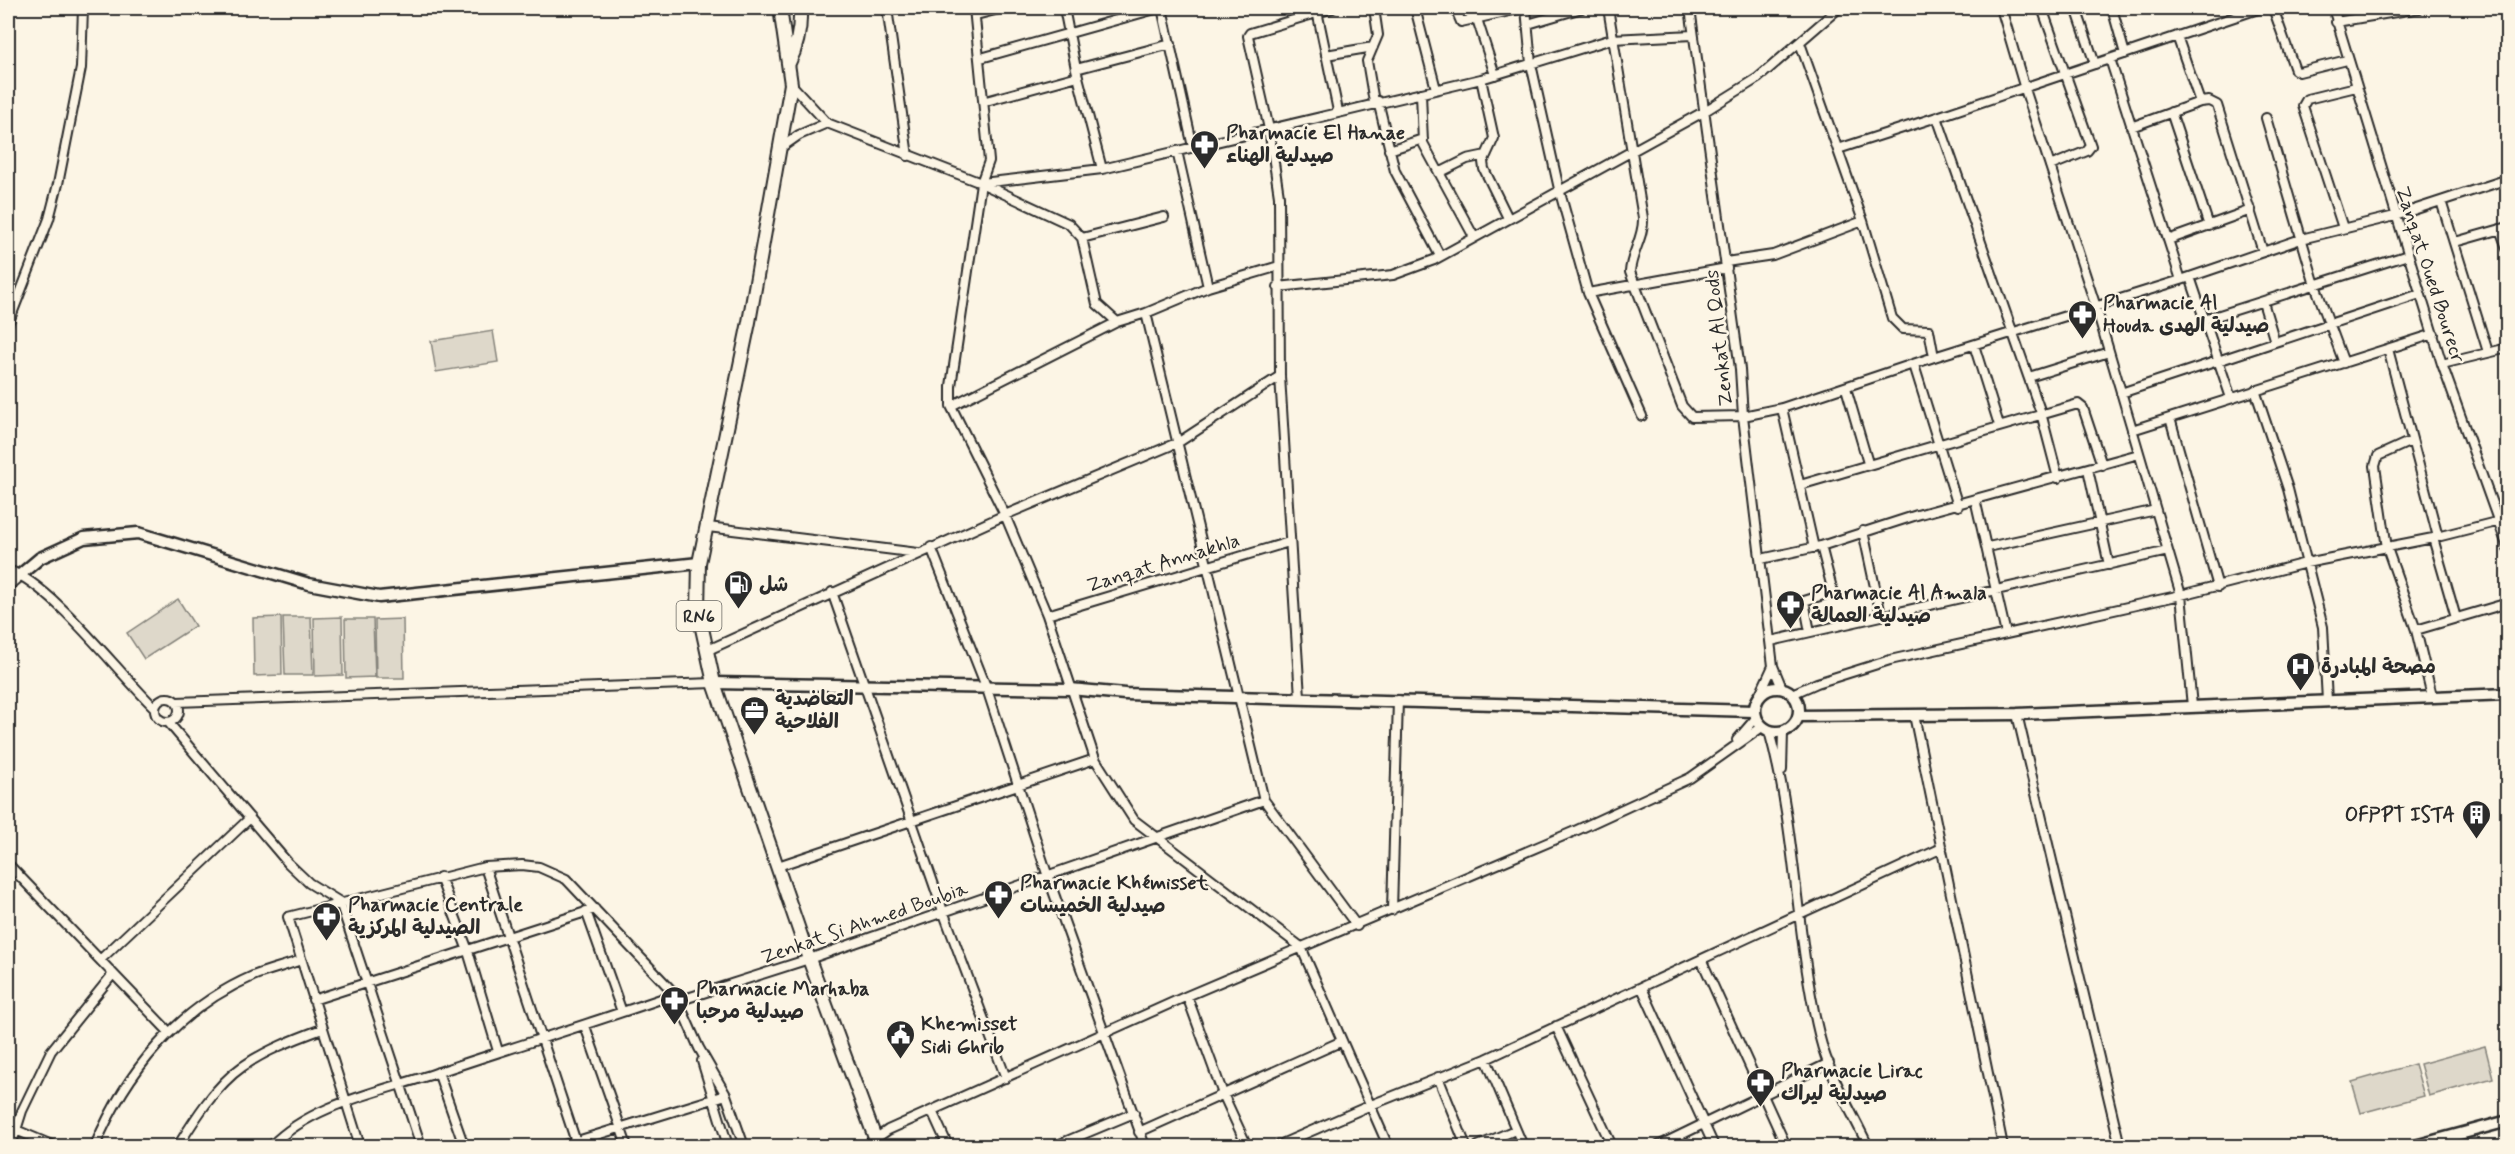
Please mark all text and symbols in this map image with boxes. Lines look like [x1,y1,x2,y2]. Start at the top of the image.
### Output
place label: Pharmacie El Hanae صيدلية الهناء [1226,120,1405,170]
pharmacy icon: Pharmacie El Hanae صيدلية الهناء [1189,128,1221,170]
street label: Zanqat Oued Bourecr [2388,183,2471,367]
street label: Zenkat Al Qods [1699,268,1740,408]
place label: Pharmacie Al Houda صيدلية الهدى [2103,290,2269,340]
pharmacy icon: Pharmacie Al Houda صيدلية الهدى [2066,298,2098,340]
street label: Zanqat Annakhla [1084,527,1243,600]
fuel station icon: شل [722,568,754,610]
place label: شل [759,572,788,599]
place label: Pharmacie Al Amala صيدلية العمالة [1811,580,1987,630]
pharmacy icon: Pharmacie Al Amala صيدلية العمالة [1774,588,1806,630]
road number: RN6 [676,601,722,631]
hospital icon: مصحة المبادرة [2284,650,2316,692]
place label: مصحة المبادرة [2321,654,2436,681]
place label: التعاضدية الفلاحية [775,686,854,736]
office icon: التعاضدية الفلاحية [738,694,770,736]
building icon: OFPPT ISTA [2460,798,2492,840]
place label: OFPPT ISTA [2345,802,2455,829]
place label: Pharmacie Khémisset صيدلية الخميسات [1020,870,1209,920]
street label: Zenkat Si Ahmed Boubia [758,875,972,971]
pharmacy icon: Pharmacie Khémisset صيدلية الخميسات [983,878,1015,920]
place label: Pharmacie Centrale الصيدلية المركزية [348,892,523,942]
pharmacy icon: Pharmacie Centrale الصيدلية المركزية [311,900,343,942]
place label: Pharmacie Marhaba صيدلية مرحبا [696,976,870,1026]
pharmacy icon: Pharmacie Marhaba صيدلية مرحبا [659,984,691,1026]
place label: Khemisset Sidi Ghrib [921,1011,1018,1061]
public building icon: Khemisset Sidi Ghrib [884,1018,916,1060]
place label: Pharmacie Lirac صيدلية ليراك [1781,1058,1923,1108]
pharmacy icon: Pharmacie Lirac صيدلية ليراك [1744,1066,1776,1108]

